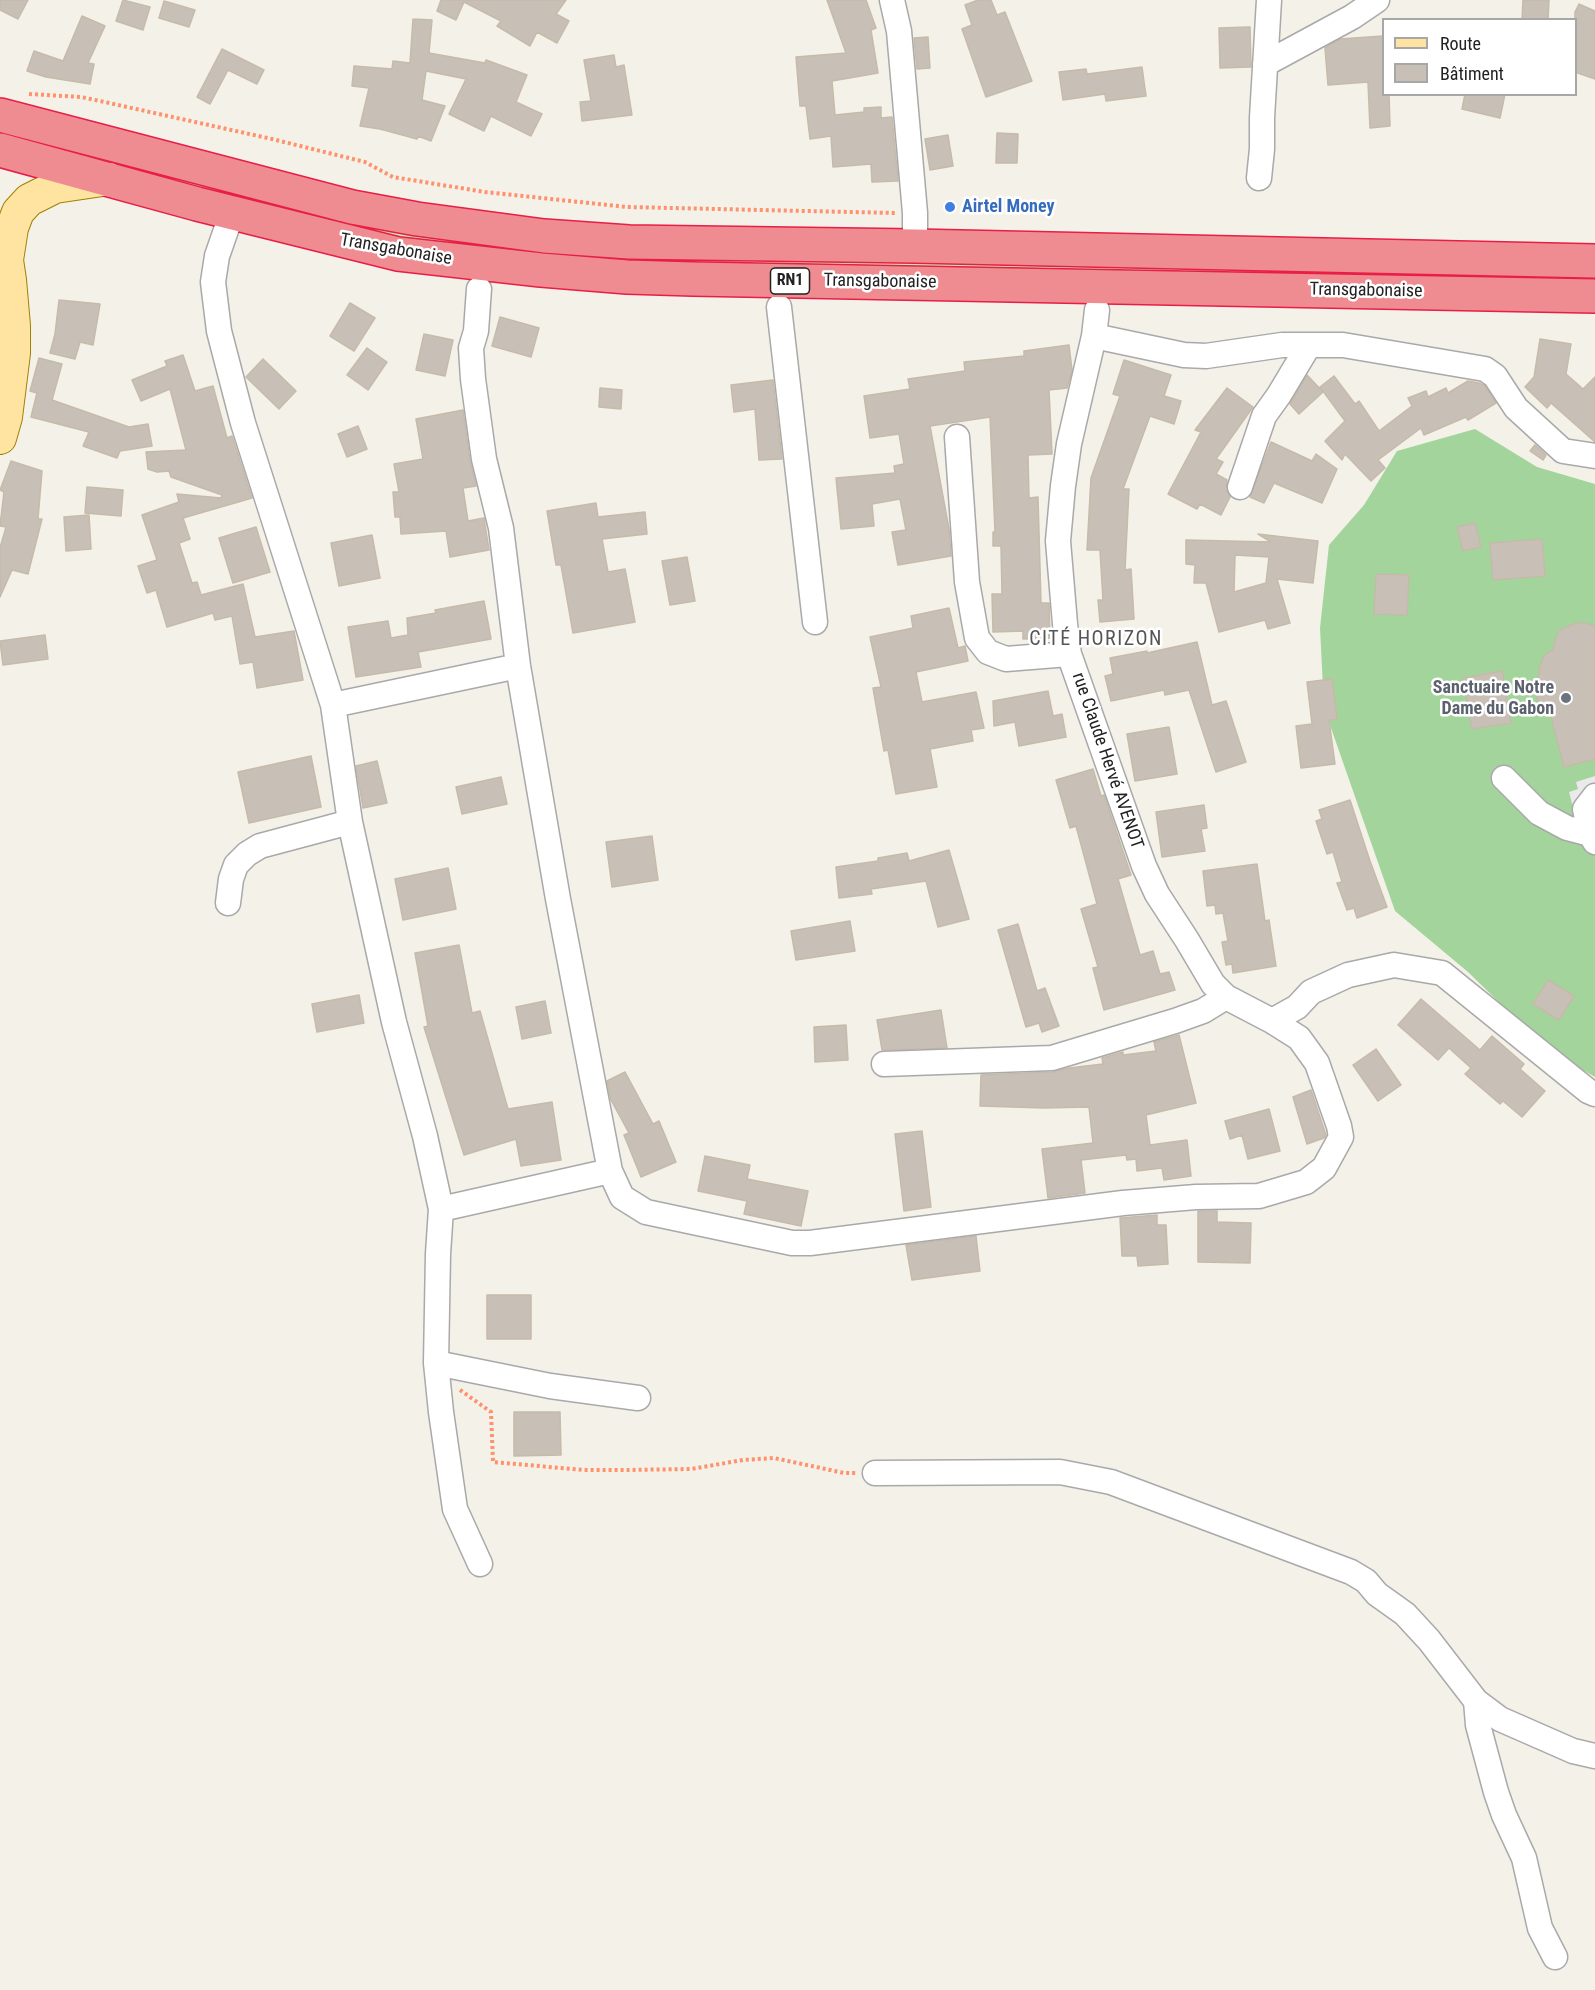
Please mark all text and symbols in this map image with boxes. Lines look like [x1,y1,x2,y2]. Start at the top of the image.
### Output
legend [1382,18,1577,96]
text: Route [1440,33,1481,54]
text: Bâtiment [1440,63,1504,84]
place label: Airtel Money [962,196,1054,218]
marker: Airtel Money [943,200,957,214]
street label: Transgabonaise [339,230,453,270]
road number: RN1 [770,268,810,294]
street label: Transgabonaise [823,270,937,294]
street label: Transgabonaise [1309,279,1423,303]
district label: CITÉ HORIZON [1029,628,1163,652]
street label: rue Claude Hervé AVENOT [1067,670,1147,852]
place label: Sanctuaire Notre Dame du Gabon [1433,677,1554,720]
marker: Sanctuaire Notre Dame du Gabon [1559,691,1573,705]

